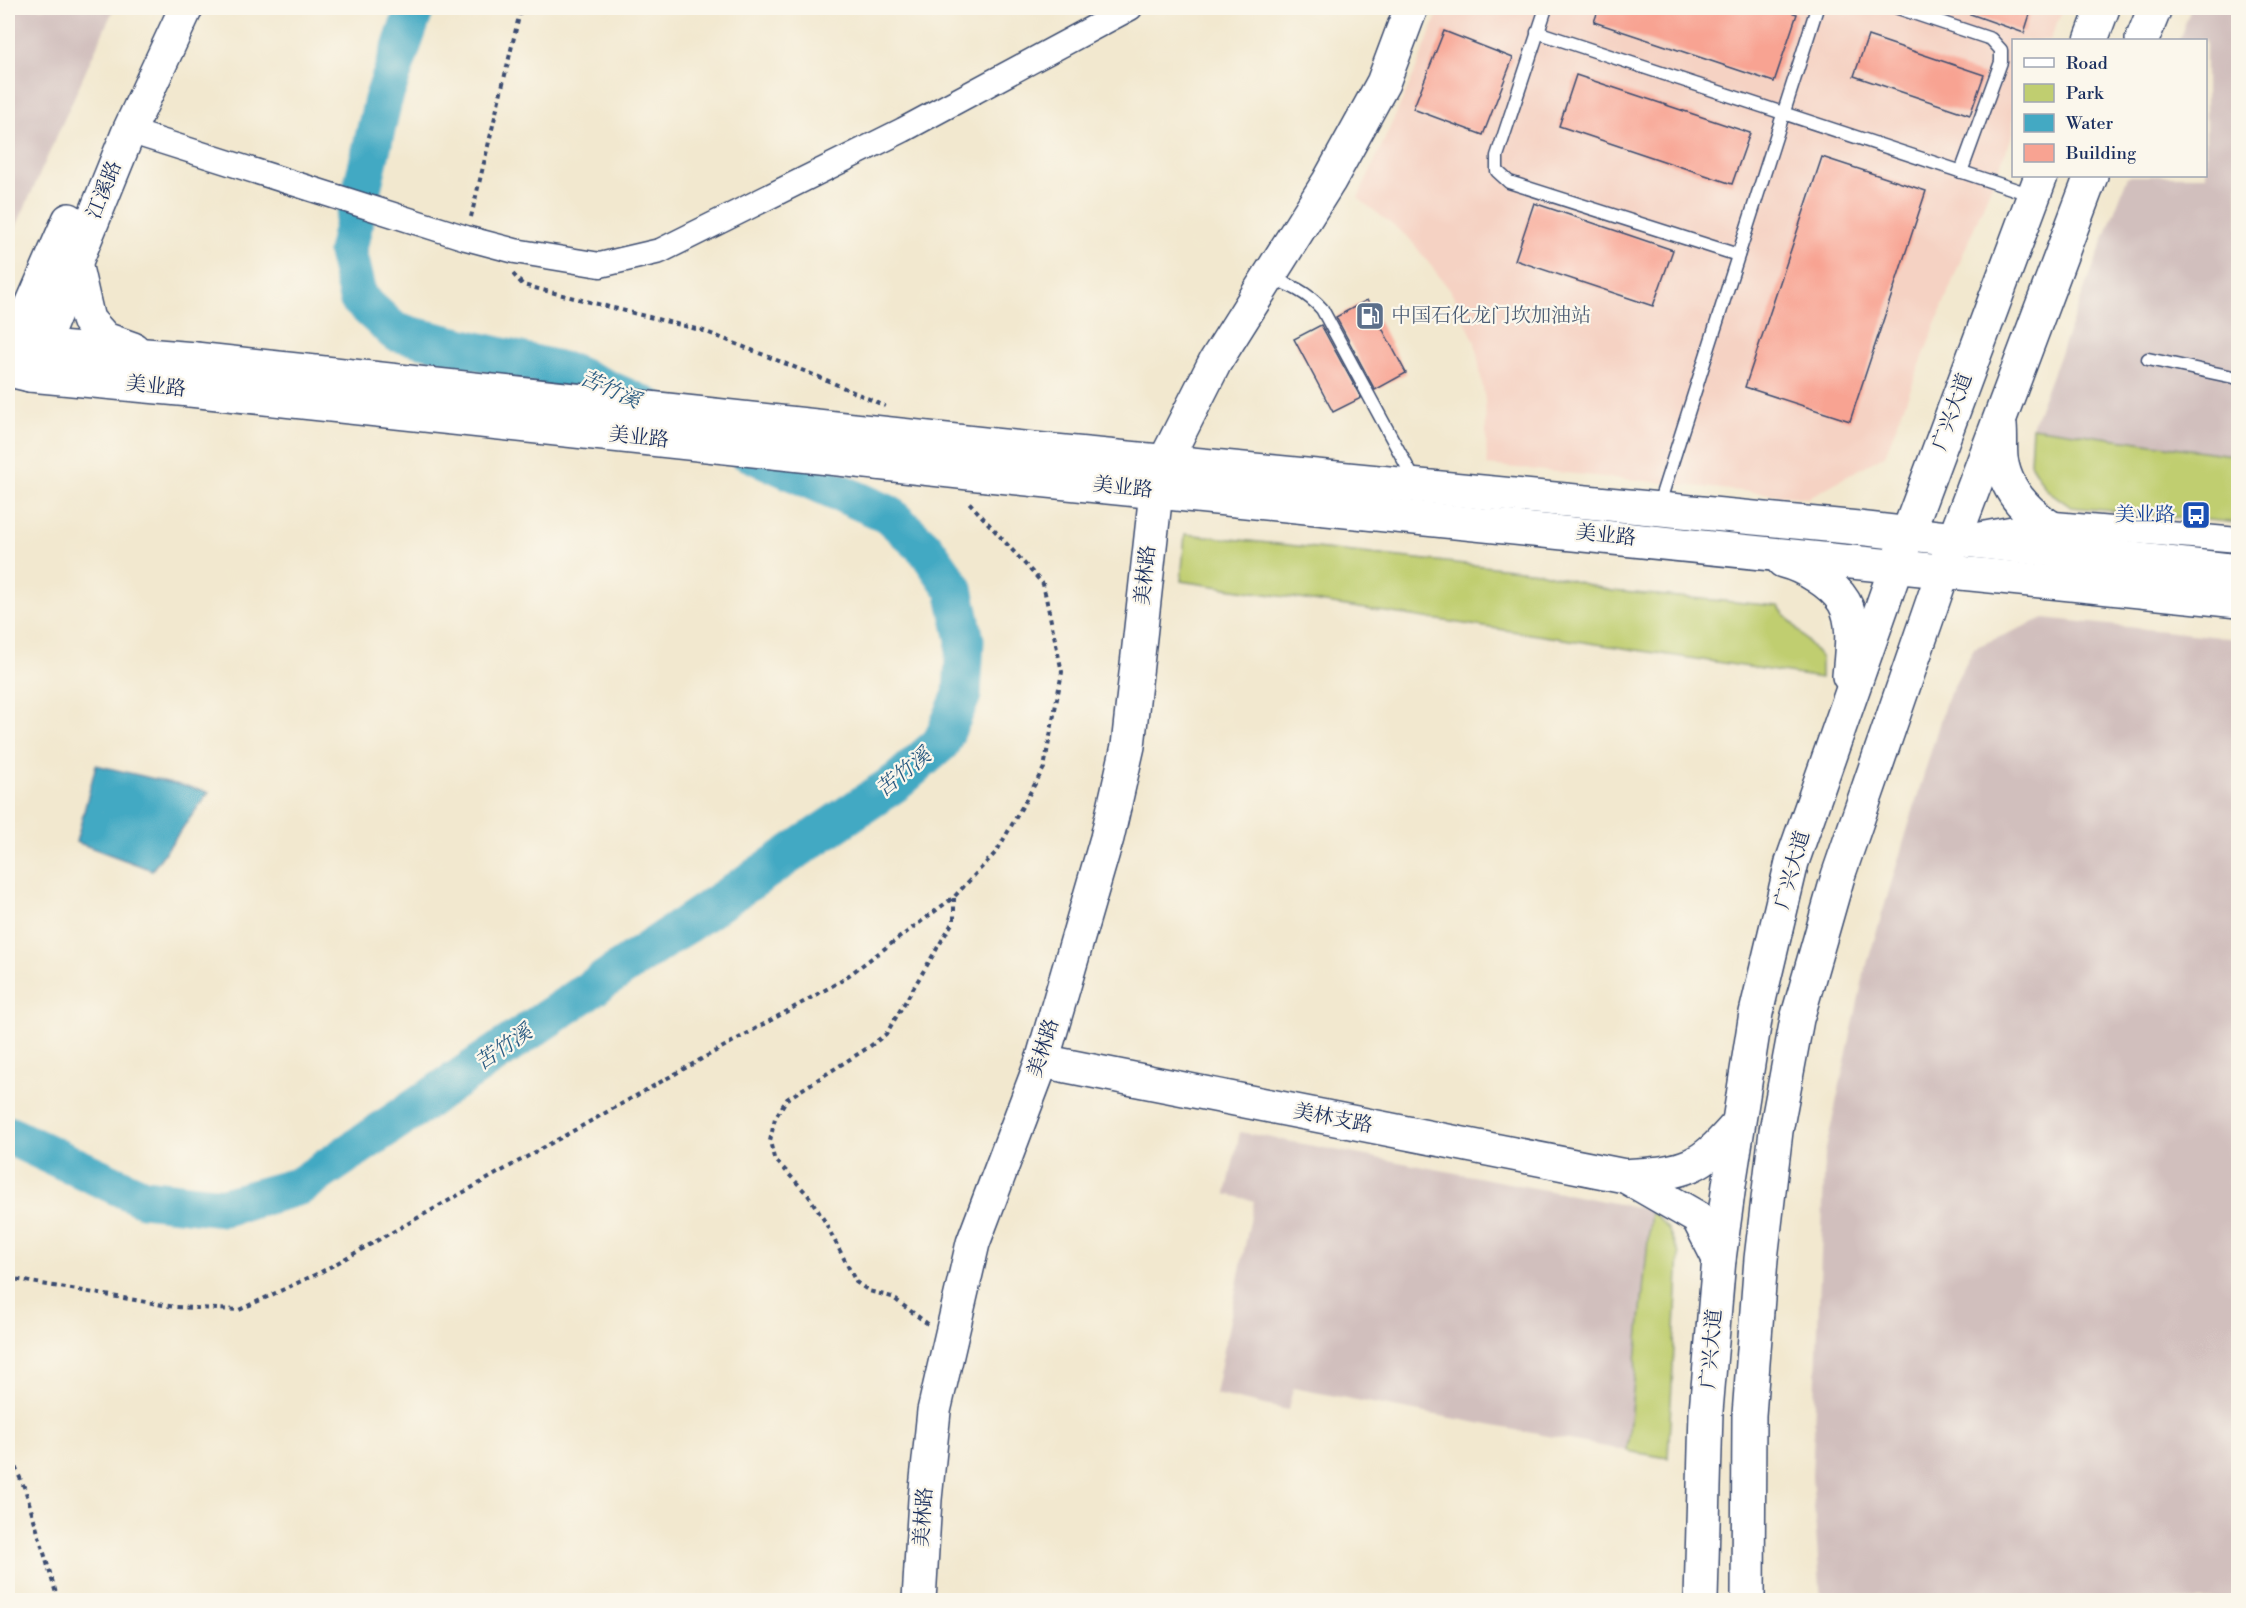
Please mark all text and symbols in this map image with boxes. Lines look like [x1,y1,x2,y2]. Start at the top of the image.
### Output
legend [2012,39,2207,177]
text: Road [2066,52,2109,75]
text: Park [2066,82,2105,105]
text: Water [2065,112,2114,135]
text: Building [2065,142,2137,165]
street label: 江溪路 [82,158,128,222]
fuel station icon: 中国石化龙门坎加油站 [1354,300,1386,332]
place label: 中国石化龙门坎加油站 [1391,304,1591,329]
water label: 苦竹溪 [576,365,646,416]
street label: 广兴大道 [1928,370,1978,454]
street label: 美业路 [125,371,187,403]
street label: 美业路 [608,422,670,454]
street label: 美业路 [1092,472,1154,504]
bus stop icon: 美业路 [2180,499,2212,531]
place label: 美业路 [2115,503,2175,528]
street label: 美业路 [1575,520,1637,552]
street label: 美林路 [1130,544,1162,606]
water label: 苦竹溪 [871,742,938,803]
street label: 广兴大道 [1770,828,1816,912]
street label: 美林路 [1023,1016,1065,1080]
water label: 苦竹溪 [471,1018,539,1076]
street label: 美林支路 [1291,1099,1375,1139]
street label: 广兴大道 [1696,1308,1728,1390]
street label: 美林路 [909,1486,939,1548]

